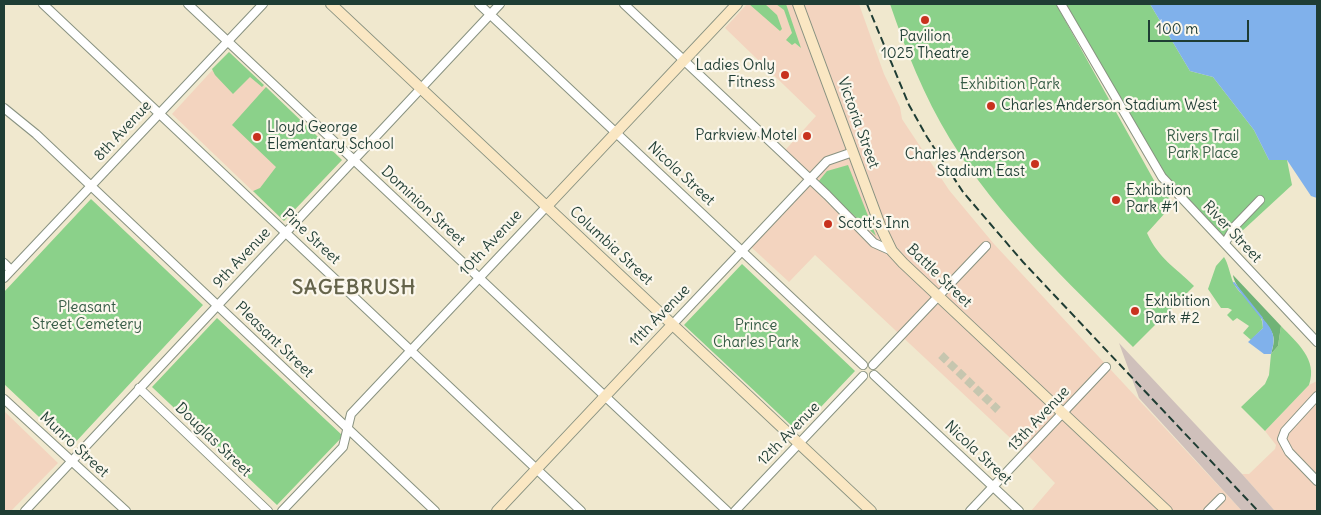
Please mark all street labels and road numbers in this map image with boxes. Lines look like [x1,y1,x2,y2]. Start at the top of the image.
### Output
street label: Victoria Street [833,75,883,171]
street label: 8th Avenue [90,97,156,165]
street label: Nicola Street [644,138,718,210]
street label: Dominion Street [377,162,469,250]
street label: River Street [1199,197,1265,267]
street label: Columbia Street [566,203,656,289]
street label: Pine Street [278,206,344,268]
street label: 10th Avenue [456,206,526,280]
street label: 9th Avenue [209,224,275,292]
street label: Battle Street [903,241,975,311]
street label: 11th Avenue [626,281,694,351]
street label: Pleasant Street [231,298,317,382]
street label: 13th Avenue [1004,383,1074,455]
street label: 12th Avenue [754,398,824,470]
street label: Douglas Street [171,399,255,481]
street label: Munro Street [36,409,112,481]
street label: Nicola Street [941,417,1015,489]

